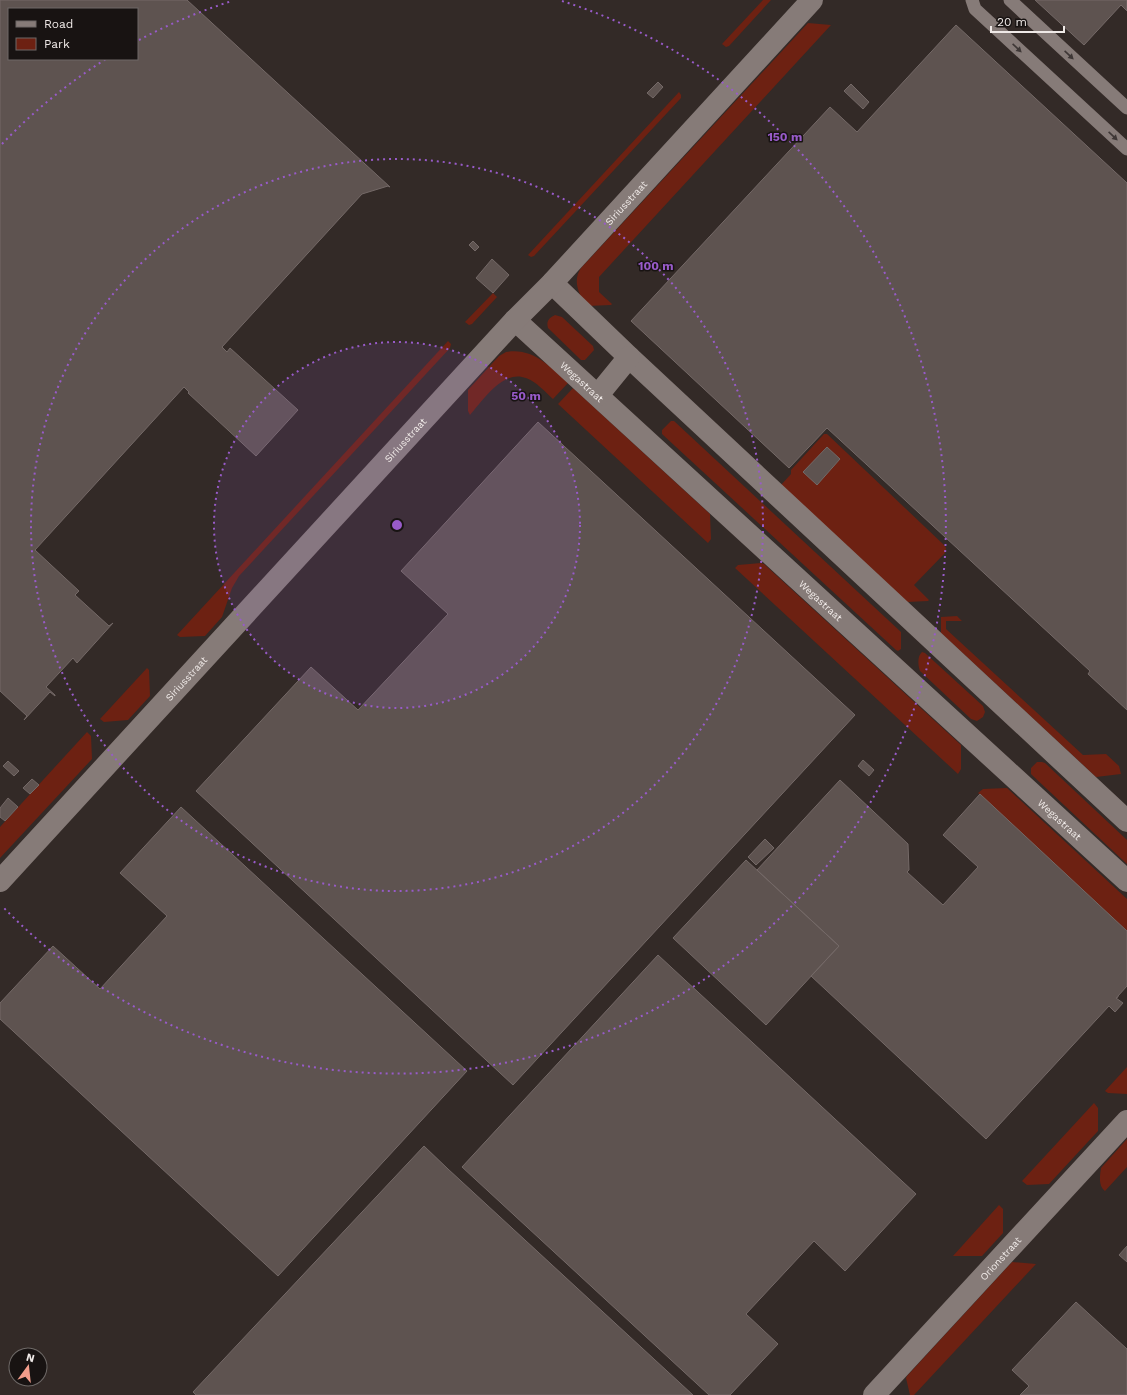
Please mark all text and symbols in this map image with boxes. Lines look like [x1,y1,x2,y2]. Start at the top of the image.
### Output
legend [8,8,138,60]
scale bar [991,8,1064,34]
text: 20 m [997,15,1027,29]
text: Road [44,17,73,31]
text: Park [44,37,70,51]
one-way arrow [1012,43,1022,53]
one-way arrow [1065,50,1074,59]
text: 150 m [768,130,802,144]
one-way arrow [1108,131,1118,141]
street label: Siriusstraat [603,178,650,227]
text: 100 m [638,259,674,273]
street label: Wegastraat [558,359,606,405]
text: 50 m [511,389,541,403]
street label: Siriusstraat [382,415,429,464]
centre of rings [390,518,404,532]
street label: Wegastraat [797,578,845,624]
street label: Siriusstraat [163,654,210,703]
street label: Wegastraat [1035,797,1084,843]
street label: Orionstraat [978,1234,1024,1283]
north arrow [8,1347,48,1387]
text: N [25,1350,36,1365]

